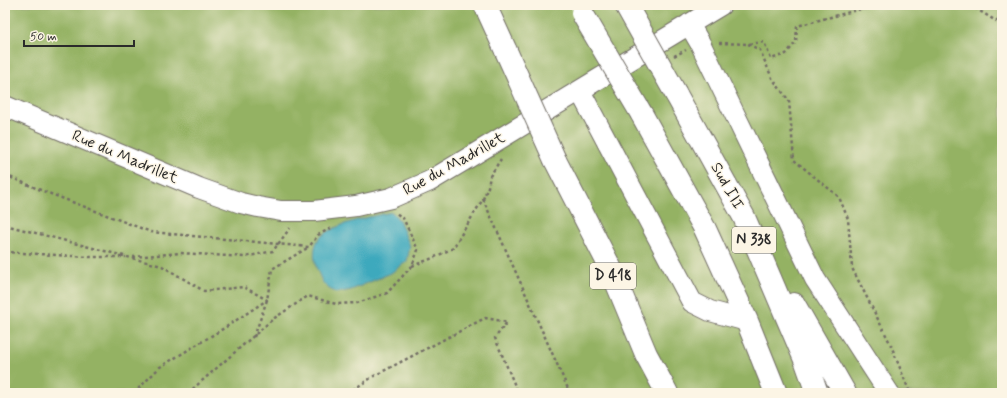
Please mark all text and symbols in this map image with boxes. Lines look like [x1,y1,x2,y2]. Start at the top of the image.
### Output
scale bar [24,22,134,48]
text: 50 m [30,29,57,45]
street label: Rue du Madrillet [69,125,182,189]
street label: Rue du Madrillet [399,127,509,201]
street label: Sud III [705,159,749,213]
road number: N 338 [732,227,776,253]
road number: D 418 [590,263,636,289]

